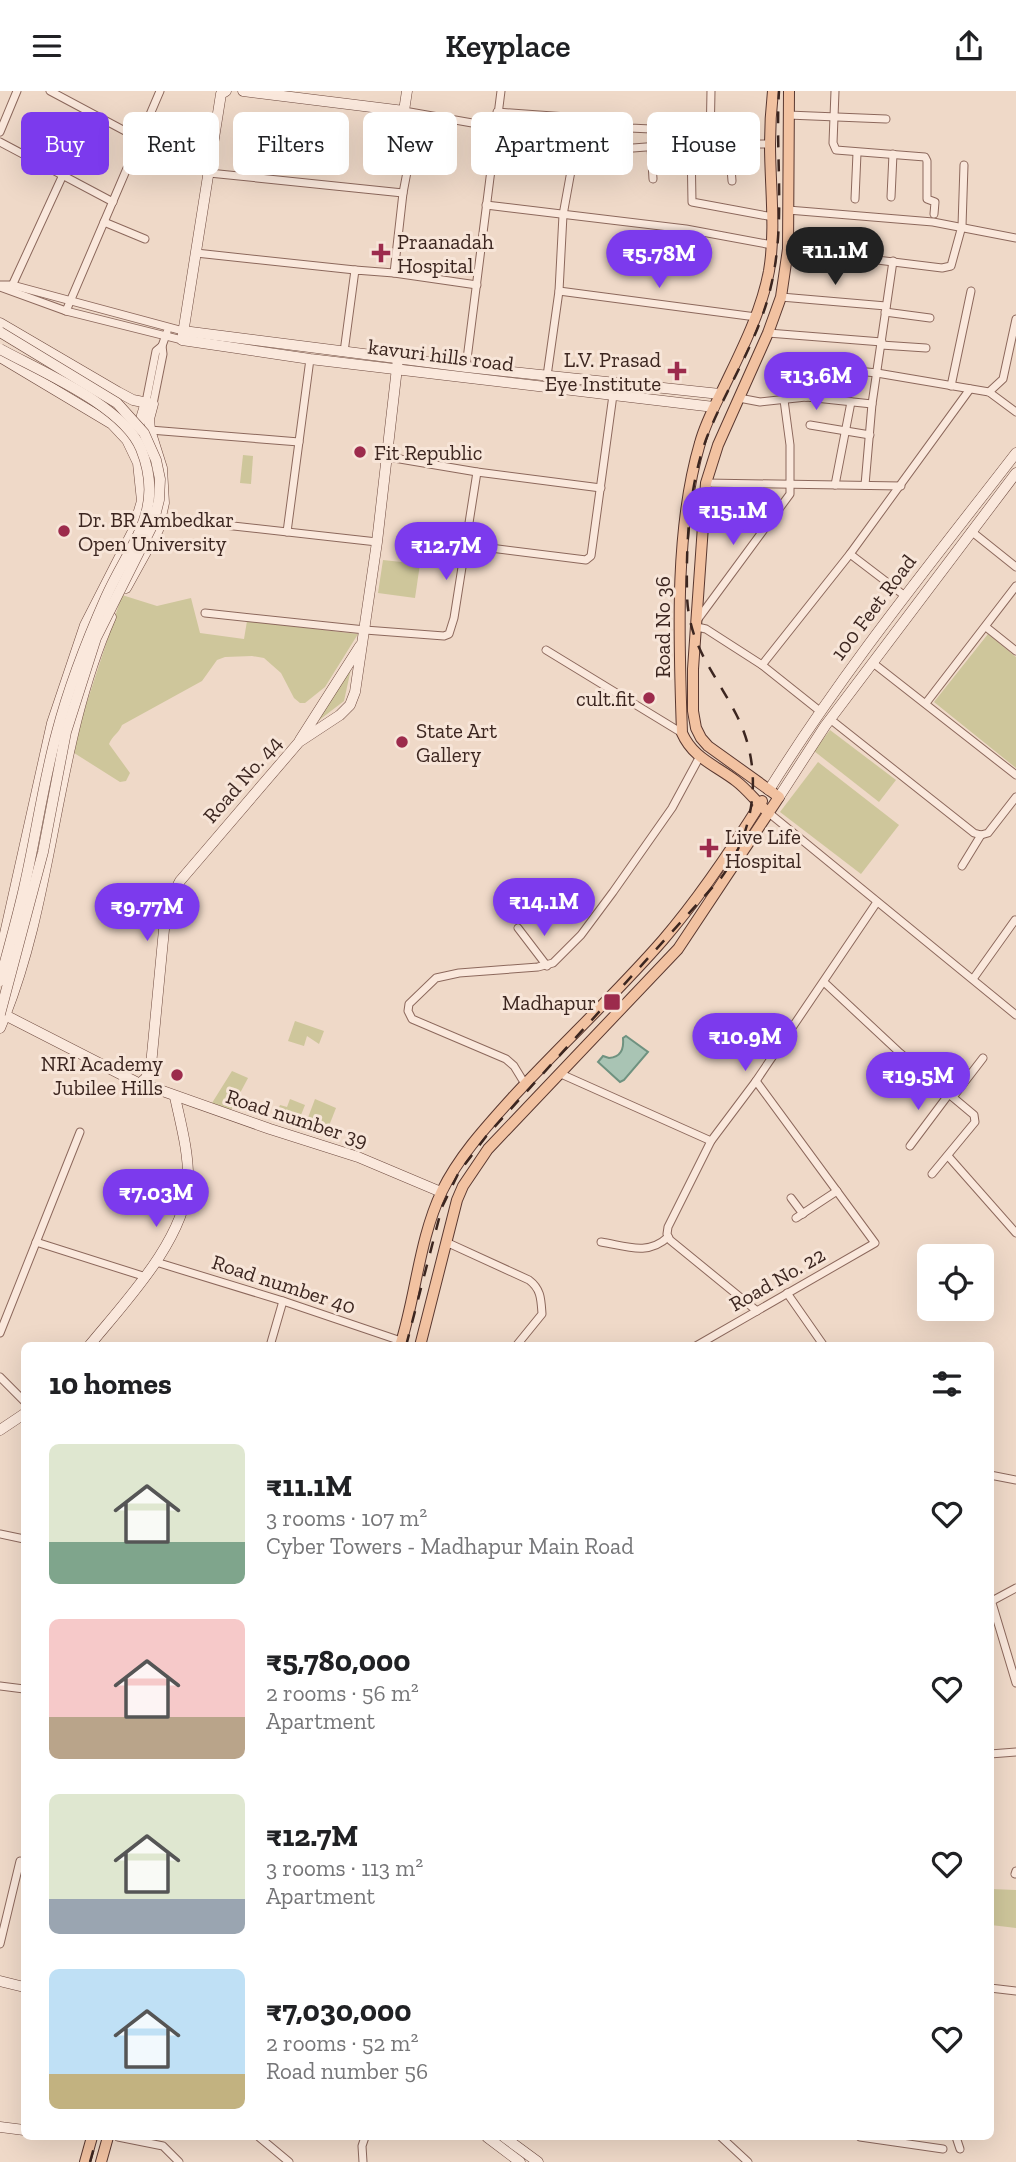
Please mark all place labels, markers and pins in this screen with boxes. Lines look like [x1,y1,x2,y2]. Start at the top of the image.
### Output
pin: ₹11.1M [778,227,892,287]
place label: Praanadah Hospital [397,229,494,278]
pin: ₹5.78M [602,231,716,290]
marker: Praanadah Hospital [371,243,391,263]
place label: L.V. Prasad Eye Institute [545,347,661,396]
pin: ₹13.6M [759,353,873,412]
marker: L.V. Prasad Eye Institute [667,361,687,381]
place label: Fit Republic [374,440,482,465]
marker: Fit Republic [352,444,368,460]
pin: ₹15.1M [676,487,790,547]
place label: Dr. BR Ambedkar Open University [78,507,234,556]
marker: Dr. BR Ambedkar Open University [56,523,72,539]
pin: ₹12.7M [389,523,503,582]
place label: cult.fit [576,686,635,711]
marker: cult.fit [641,690,657,706]
place label: State Art Gallery [416,718,497,767]
marker: State Art Gallery [394,734,410,750]
place label: Live Life Hospital [725,824,802,873]
marker: Live Life Hospital [699,838,719,858]
pin: ₹14.1M [487,879,601,938]
pin: ₹9.77M [90,883,204,943]
place label: Madhapur [502,990,596,1015]
marker: Madhapur [602,992,622,1012]
pin: ₹10.9M [688,1013,802,1073]
place label: NRI Academy Jubilee Hills [41,1051,163,1100]
pin: ₹19.5M [861,1053,975,1112]
marker: NRI Academy Jubilee Hills [169,1067,185,1083]
pin: ₹7.03M [99,1169,213,1229]

